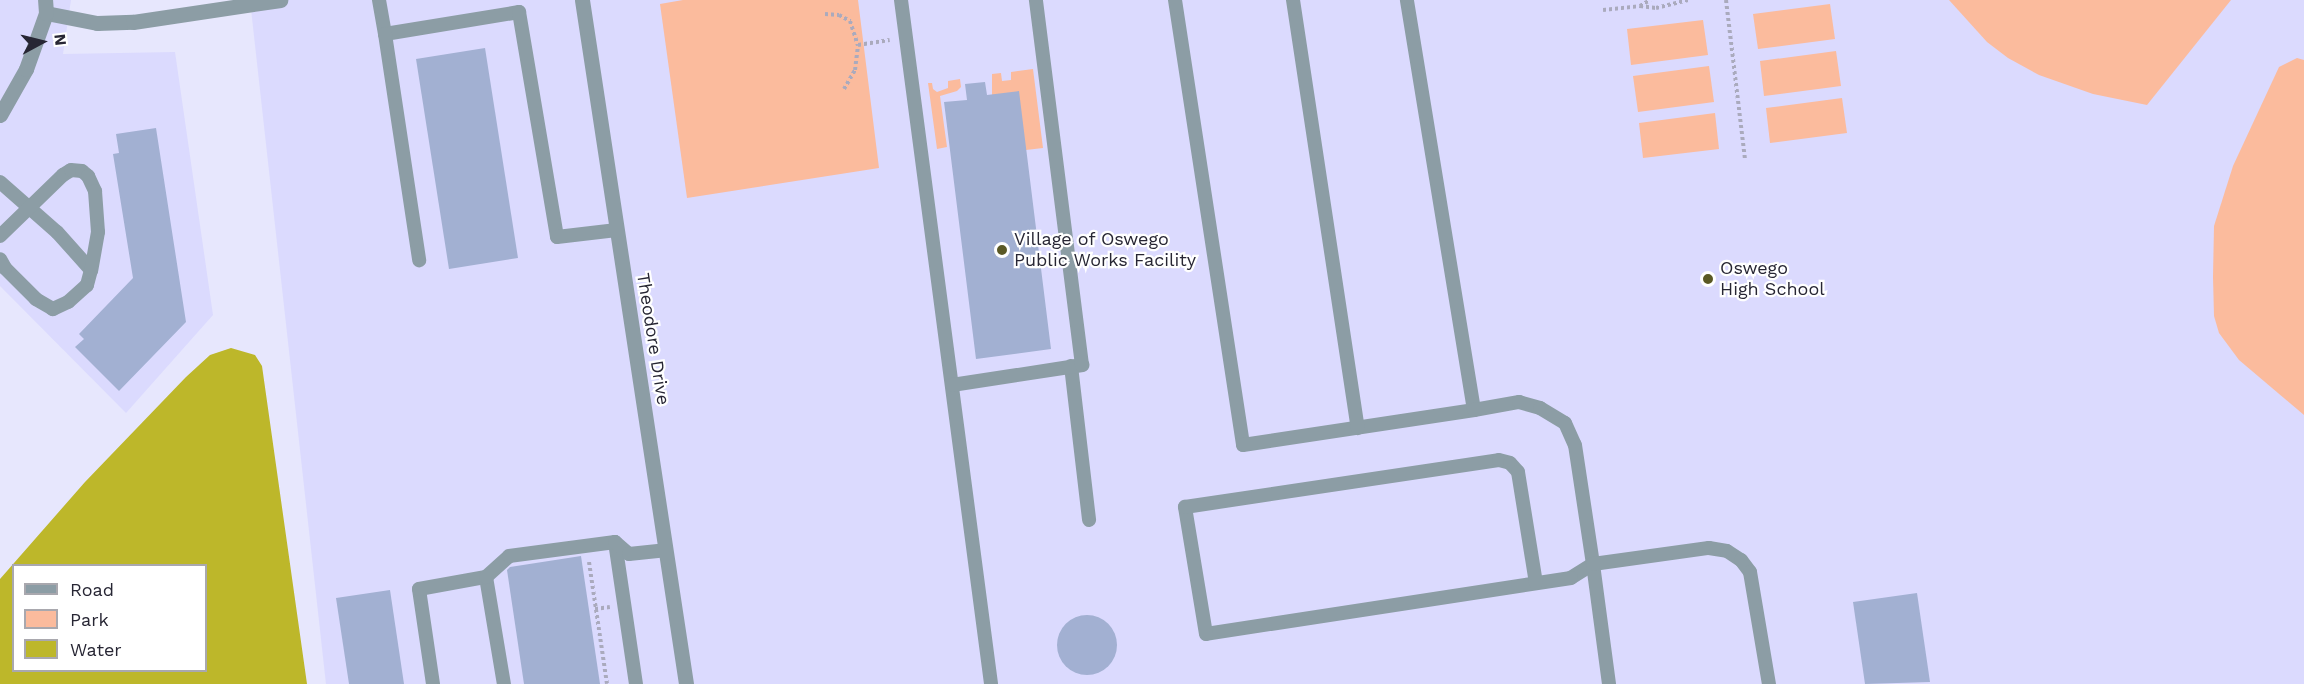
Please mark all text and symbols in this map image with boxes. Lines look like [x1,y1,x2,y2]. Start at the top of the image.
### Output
north arrow [12,12,72,72]
text: N [50,33,71,47]
place label: Village of Oswego Public Works Facility [1014,229,1197,272]
marker: Village of Oswego Public Works Facility [995,243,1009,257]
place label: Oswego High School [1720,258,1825,300]
street label: Theodore Drive [632,271,674,407]
marker: Oswego High School [1701,272,1715,286]
legend [12,564,207,672]
text: Road [70,579,114,600]
text: Park [70,609,109,630]
text: Water [70,639,122,660]

